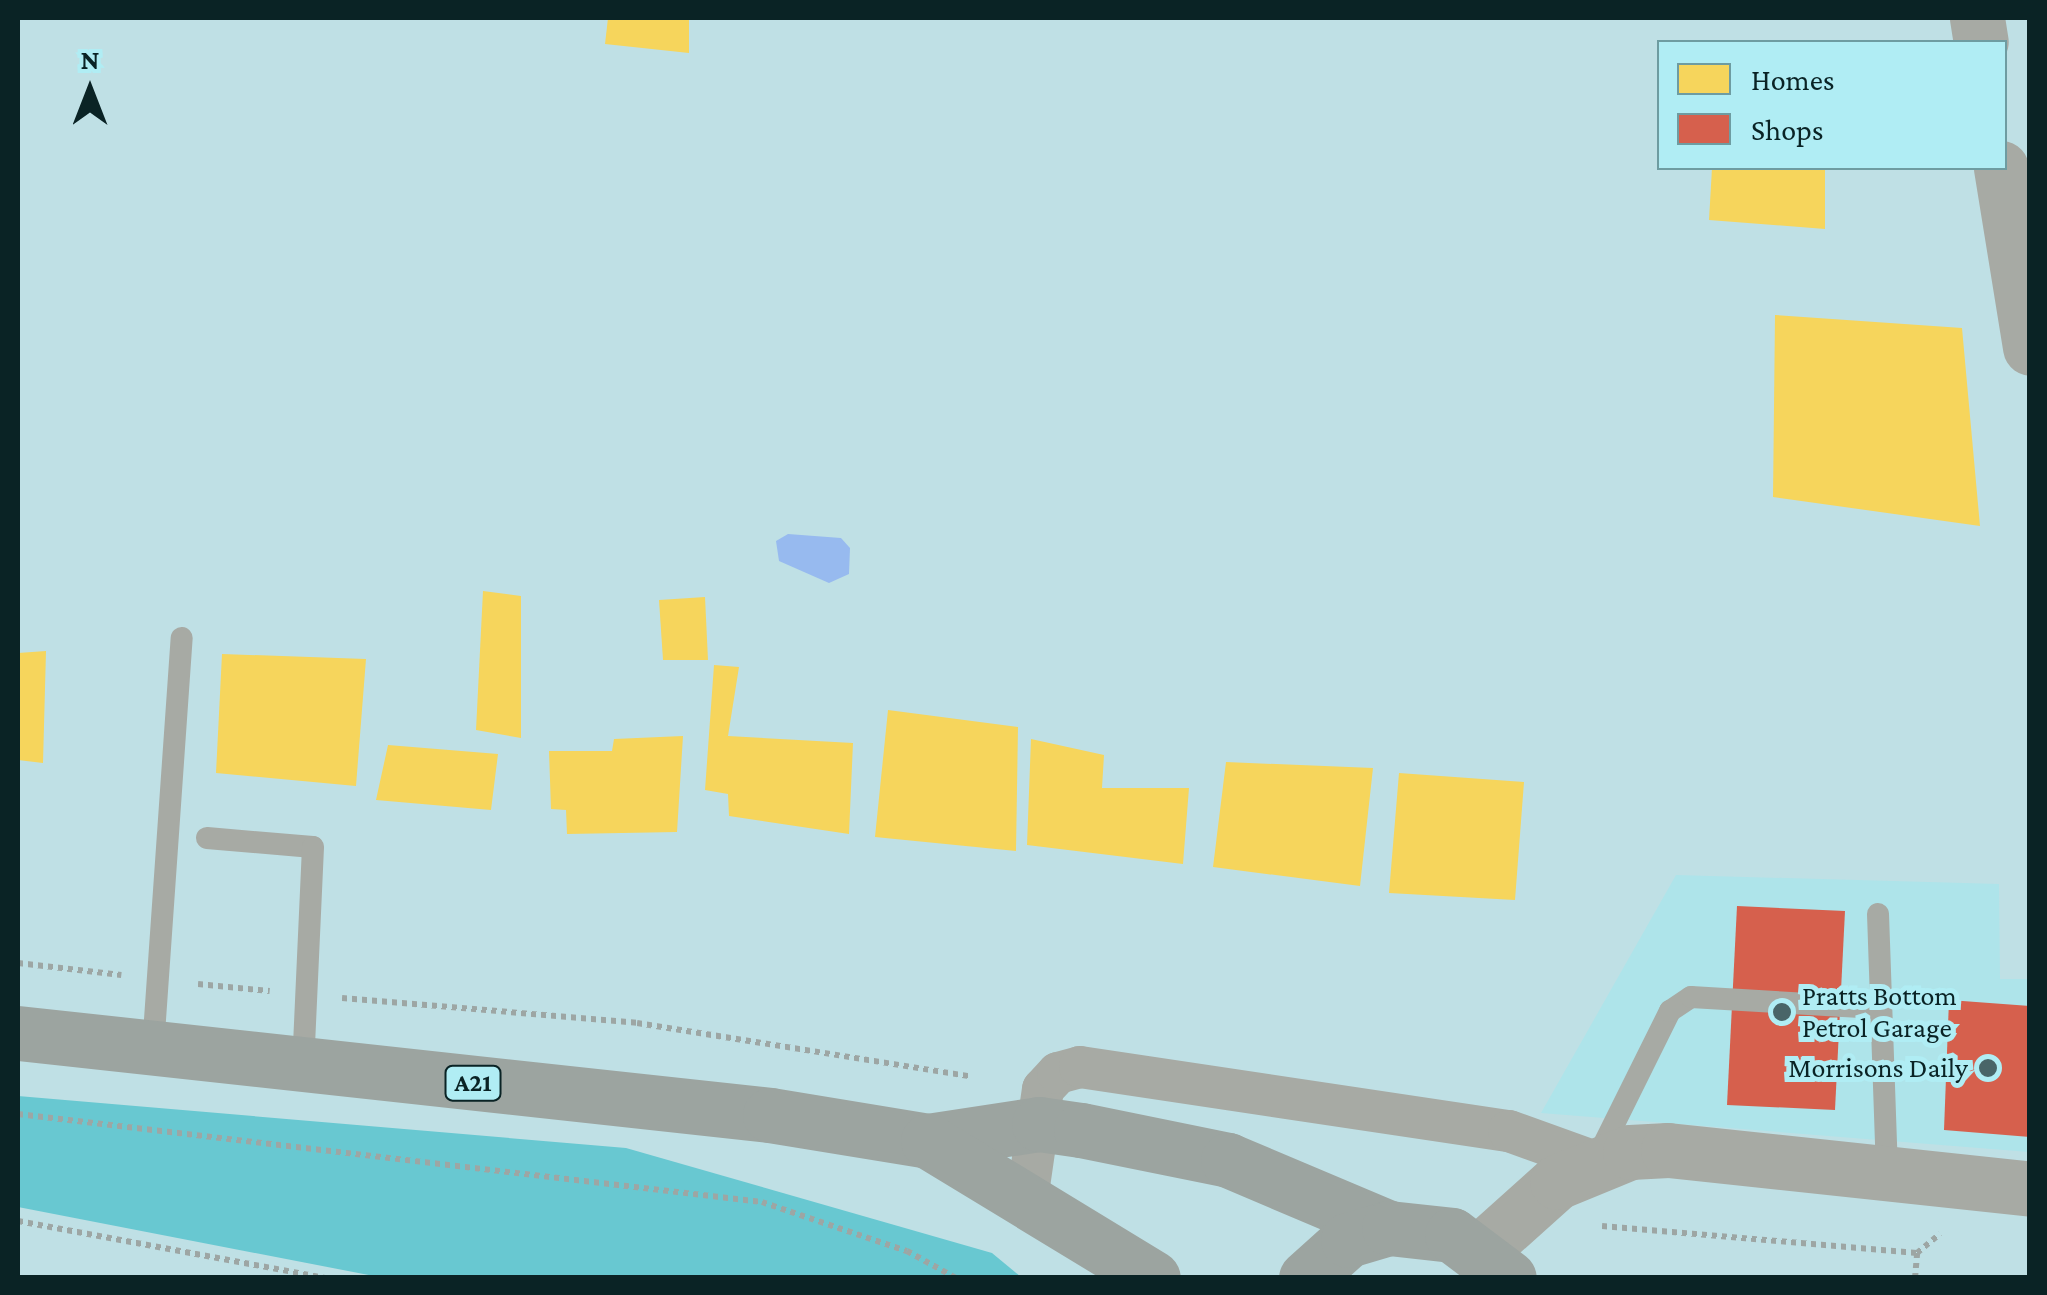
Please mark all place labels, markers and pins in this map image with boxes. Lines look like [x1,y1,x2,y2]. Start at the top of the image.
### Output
place label: Pratts Bottom Petrol Garage [1802,979,1957,1045]
marker: Pratts Bottom Petrol Garage [1771,1001,1793,1023]
place label: Morrisons Daily [1788,1051,1968,1085]
marker: Morrisons Daily [1977,1057,1999,1079]

